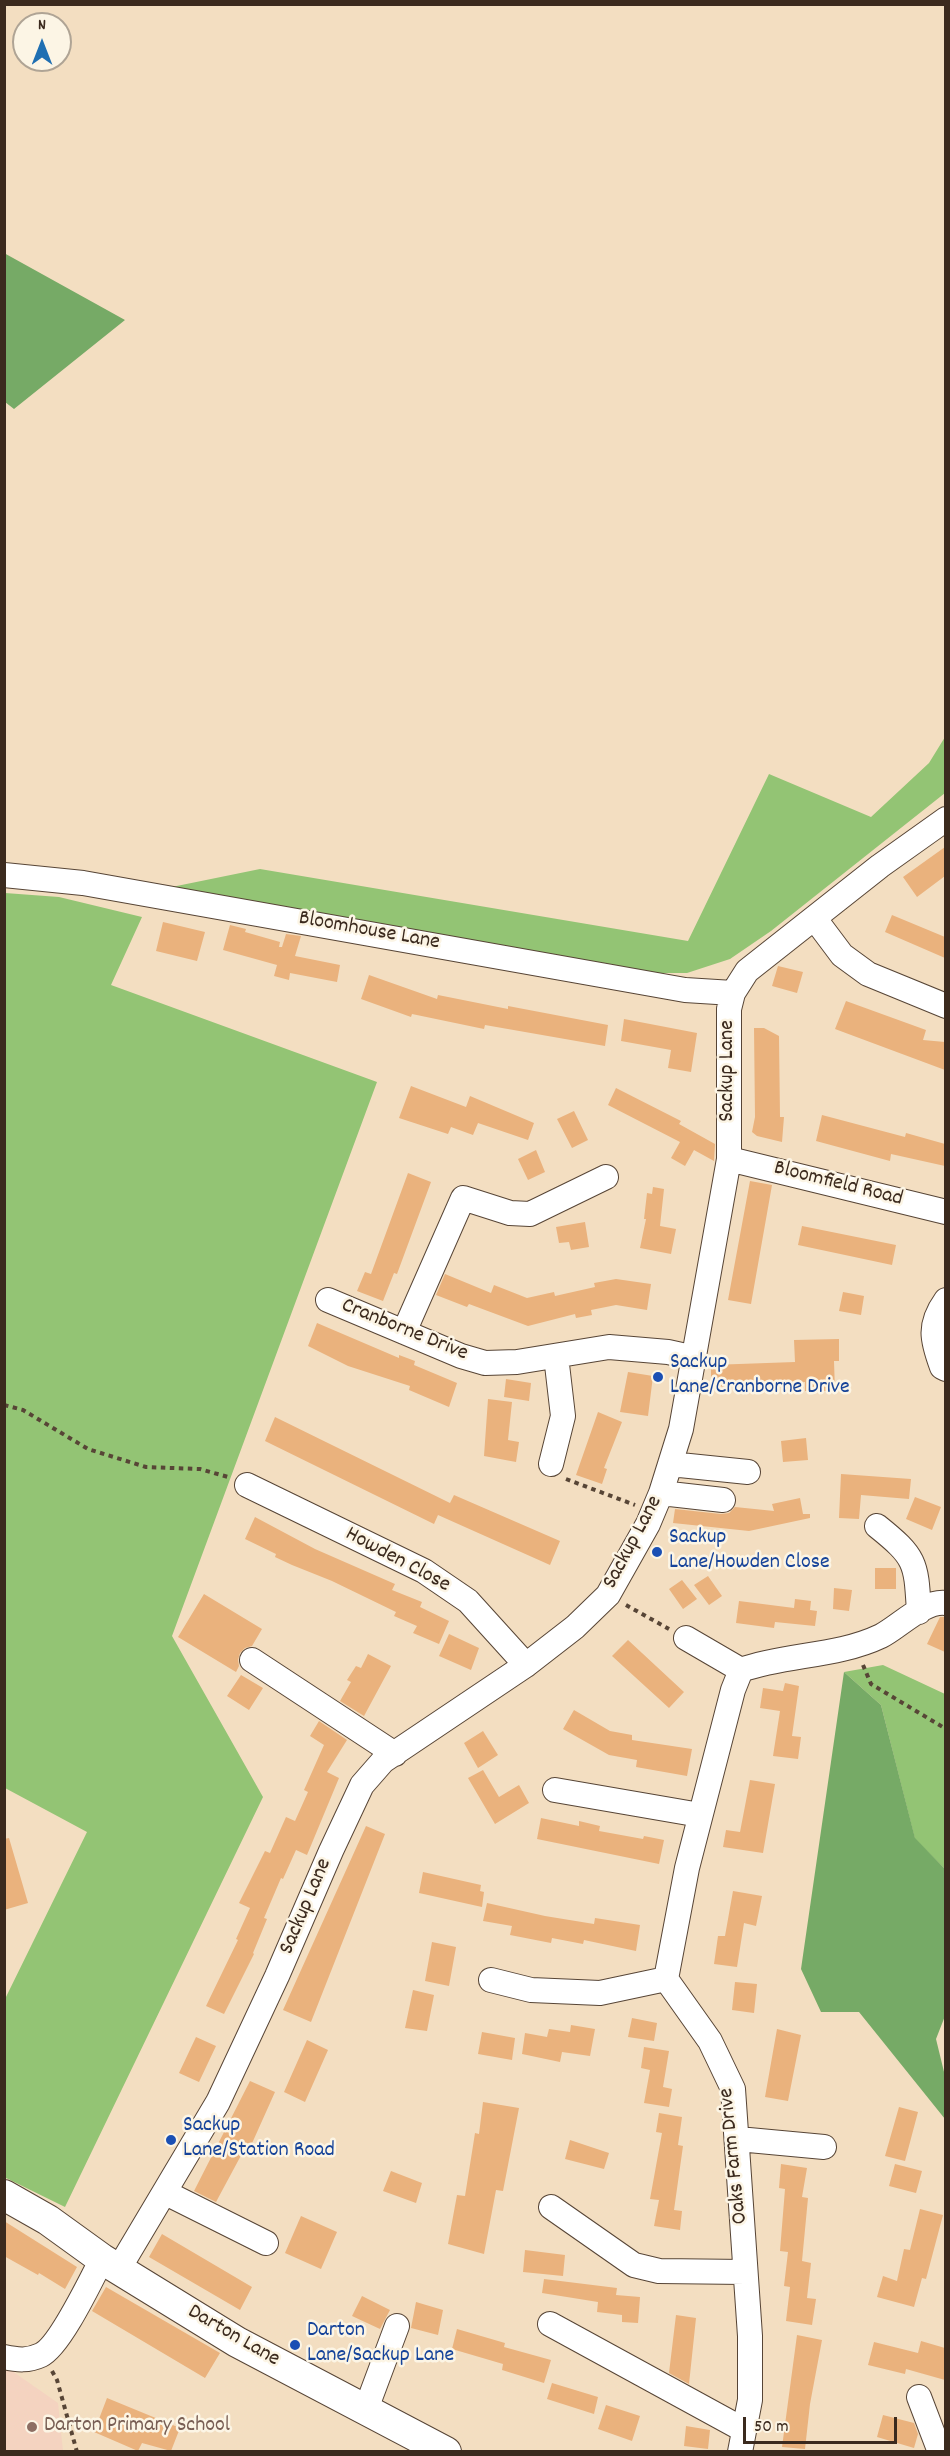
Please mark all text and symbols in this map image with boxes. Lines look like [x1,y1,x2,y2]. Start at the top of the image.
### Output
north arrow [12,12,72,72]
text: N [38,14,46,37]
street label: Bloomhouse Lane [296,907,442,957]
street label: Sackup Lane [716,1020,742,1122]
street label: Bloomfield Road [771,1156,905,1214]
street label: Cranborne Drive [337,1294,471,1368]
place label: Sackup Lane/Cranborne Drive [670,1351,850,1402]
marker: Sackup Lane/Cranborne Drive [651,1370,665,1384]
street label: Sackup Lane [598,1492,670,1594]
street label: Howden Close [340,1522,454,1600]
place label: Sackup Lane/Howden Close [669,1526,830,1578]
marker: Sackup Lane/Howden Close [650,1545,664,1559]
street label: Sackup Lane [275,1855,339,1959]
street label: Oaks Farm Drive [715,2086,755,2226]
place label: Sackup Lane/Station Road [183,2114,335,2166]
marker: Sackup Lane/Station Road [164,2133,178,2147]
street label: Darton Lane [182,2300,284,2374]
place label: Darton Lane/Sackup Lane [307,2319,454,2370]
marker: Darton Lane/Sackup Lane [288,2338,302,2352]
scale bar [746,2405,900,2443]
place label: Darton Primary School [44,2414,230,2440]
text: 50 m [754,2415,789,2440]
marker: Darton Primary School [25,2420,39,2434]

